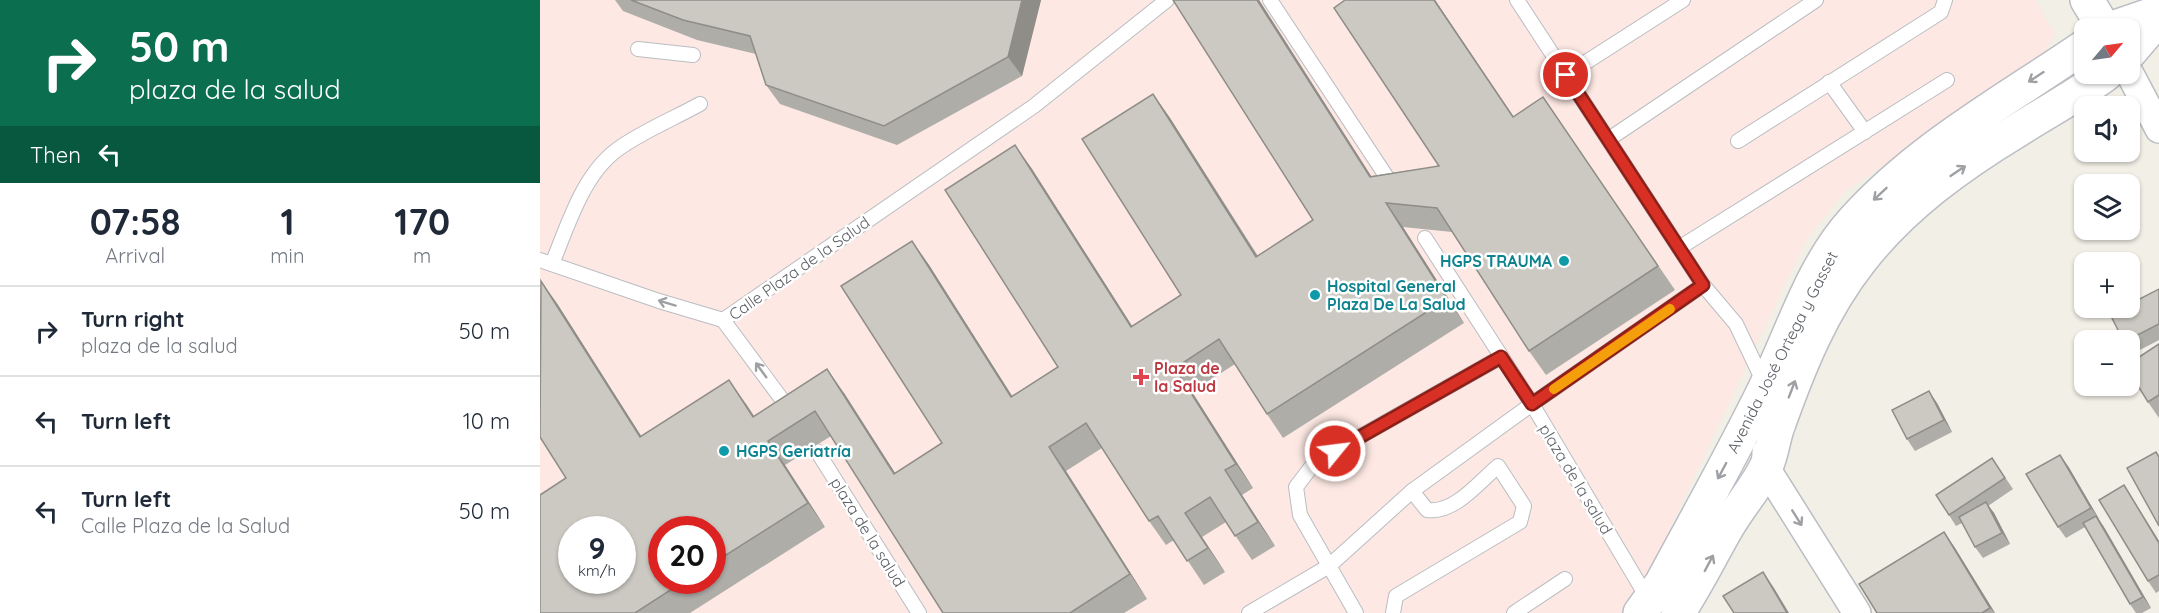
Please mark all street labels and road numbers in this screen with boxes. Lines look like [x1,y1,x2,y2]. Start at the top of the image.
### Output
street label: Calle Plaza de la Salud [725,212,873,324]
street label: Avenida José Ortega y Gasset [1722,248,1842,456]
street label: plaza de la salud [1535,420,1617,538]
street label: plaza de la salud [826,474,910,590]

